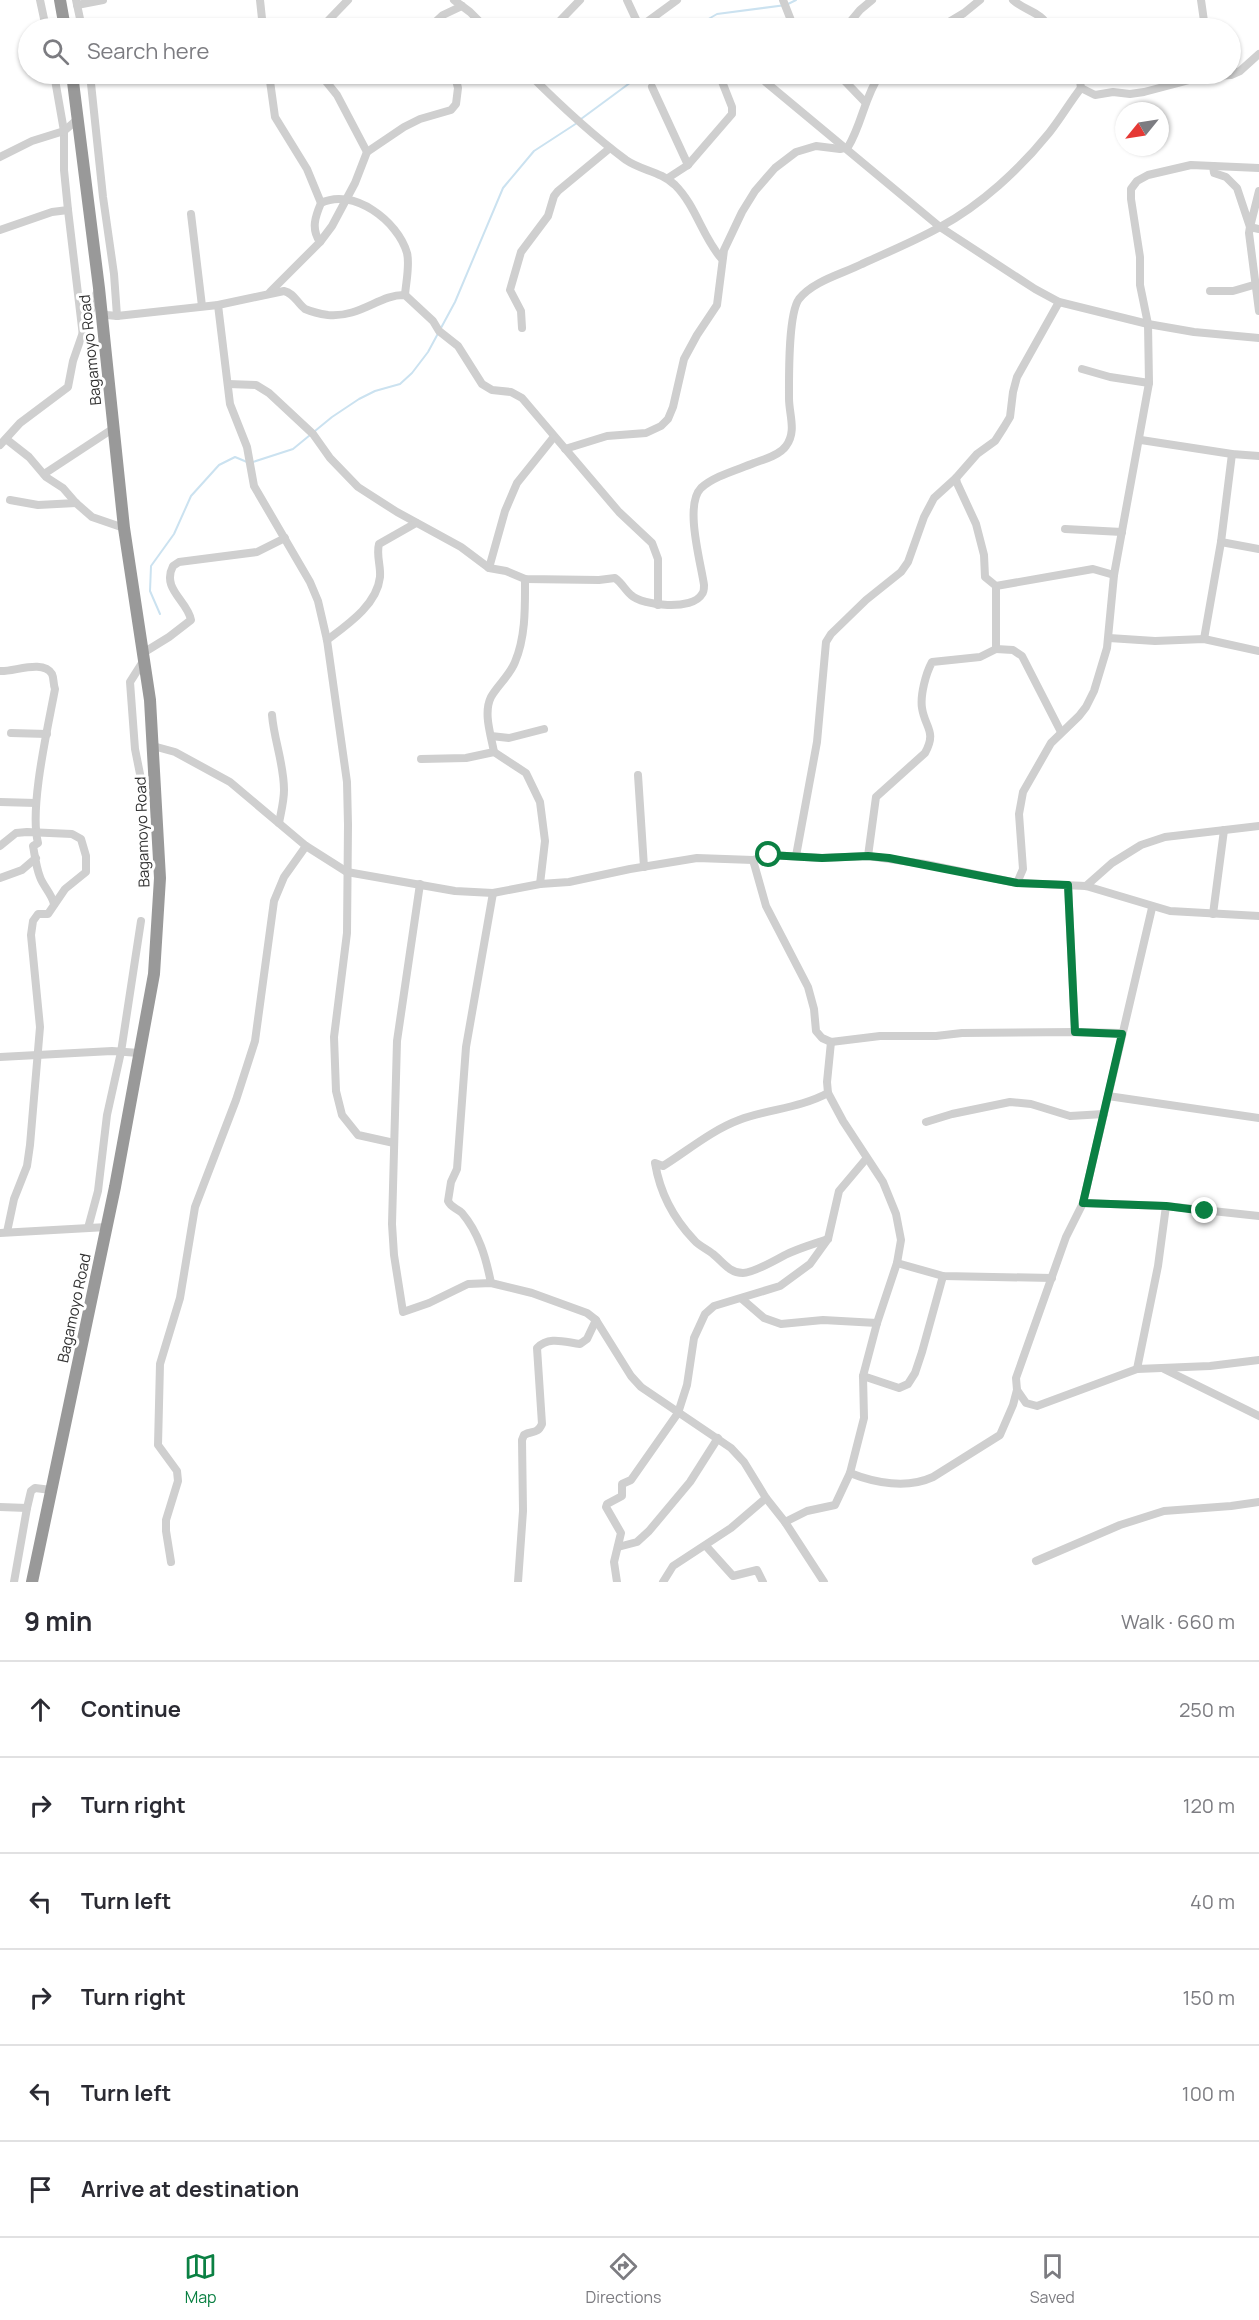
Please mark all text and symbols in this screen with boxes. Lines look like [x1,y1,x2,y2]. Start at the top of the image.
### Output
search box [18,18,1241,84]
icon: search [39,35,72,68]
text: Search here [87,36,209,66]
north arrow [1115,102,1169,156]
street label: Bagamoyo Road [74,294,106,406]
street label: Bagamoyo Road [130,776,154,888]
route start [755,841,781,867]
route end [1191,1197,1217,1223]
street label: Bagamoyo Road [52,1252,96,1364]
text: 9 min [24,1603,92,1639]
text: Walk · 660 m [1121,1608,1235,1635]
icon: ahead [24,1693,57,1726]
text: Continue [81,1694,181,1724]
text: 250 m [1179,1696,1235,1723]
icon: right [24,1789,57,1822]
text: Turn right [81,1790,186,1820]
text: 120 m [1183,1792,1235,1819]
icon: left [24,1885,57,1918]
text: Turn left [81,1886,171,1916]
text: 40 m [1190,1888,1235,1915]
icon: right [24,1981,57,2014]
text: Turn right [81,1982,186,2012]
text: 150 m [1182,1984,1235,2011]
icon: left [24,2077,57,2110]
text: Turn left [81,2078,171,2108]
text: 100 m [1182,2080,1235,2107]
icon: arrive [24,2173,57,2206]
text: Arrive at destination [81,2174,299,2204]
tab: Map [184,2250,217,2308]
tab: Directions [586,2250,661,2308]
tab: Saved [1030,2250,1075,2308]

